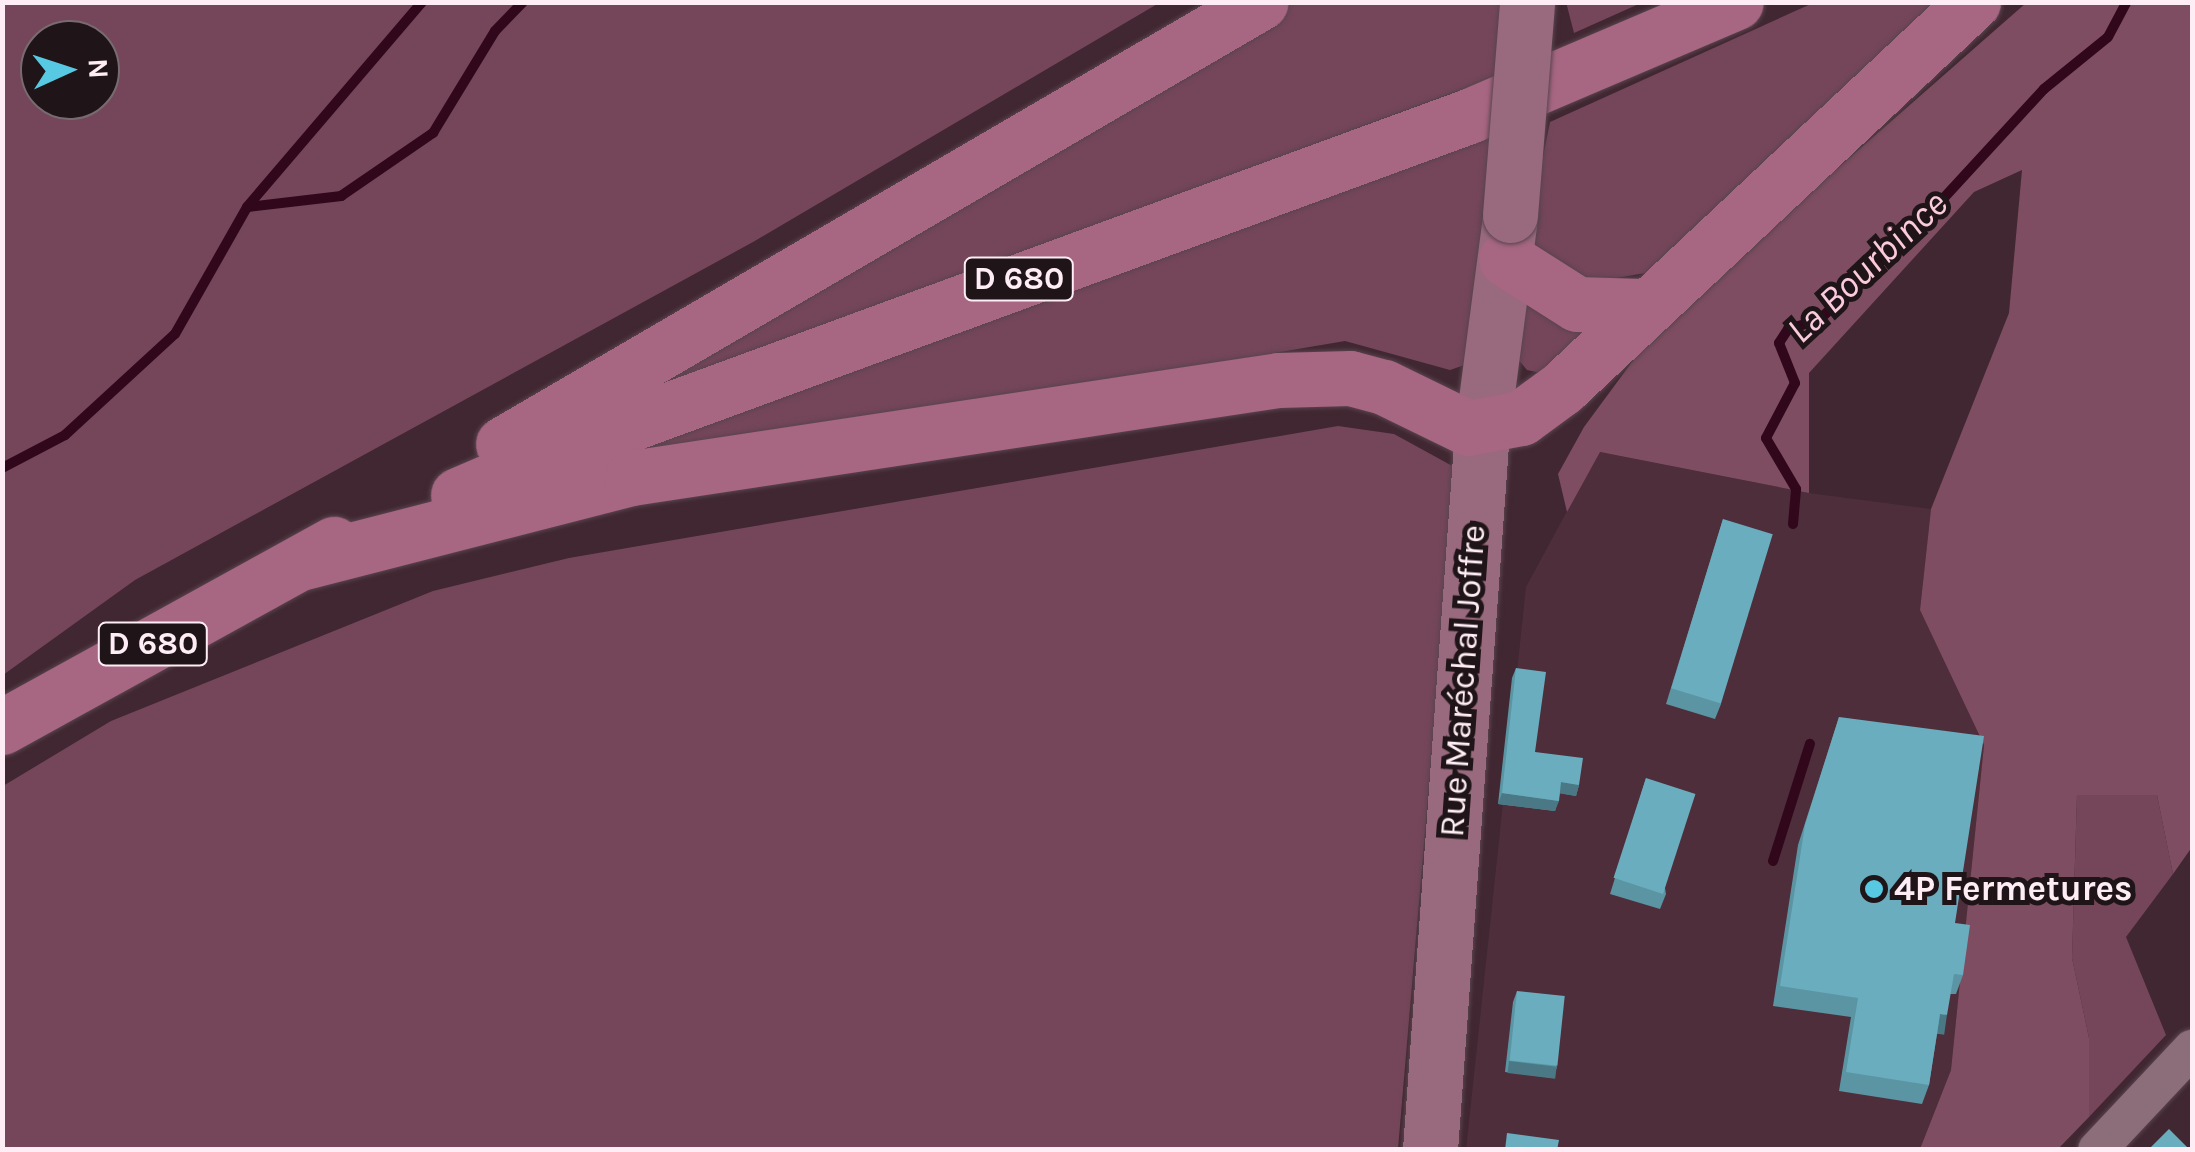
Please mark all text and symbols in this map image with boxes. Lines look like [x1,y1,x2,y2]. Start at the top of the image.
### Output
north arrow [20,20,120,120]
text: N [81,58,115,79]
water label: La Bourbince [1777,181,1957,353]
road number: D 680 [962,252,1076,306]
street label: Rue Maréchal Joffre [1431,523,1495,839]
road number: D 680 [96,617,210,671]
place label: 4P Fermetures [1894,868,2133,910]
marker: 4P Fermetures [1863,878,1885,900]

